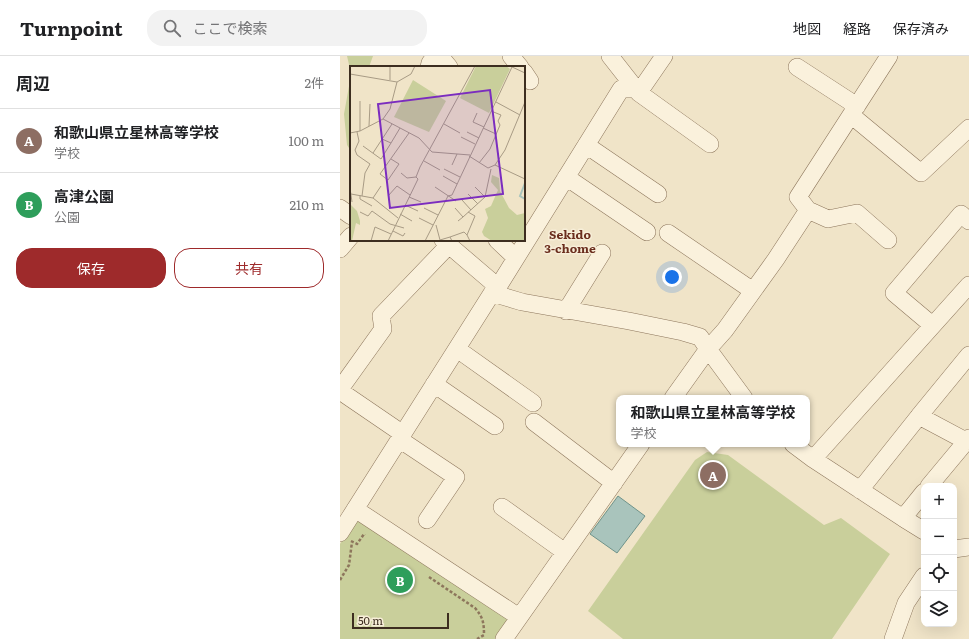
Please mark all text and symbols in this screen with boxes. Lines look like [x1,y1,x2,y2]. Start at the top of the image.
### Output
search box [147,10,427,46]
text: Turnpoint [20,14,123,42]
text: ここで検索 [193,16,268,39]
icon: search [161,17,183,39]
text: 地図 [793,18,821,38]
text: 経路 [843,18,871,38]
text: 保存済み [893,18,949,38]
inset map [350,66,525,241]
text: 周辺 [16,70,50,95]
text: 2件 [304,73,324,92]
text: 和歌山県立星林高等学校 [54,120,219,143]
text: A [24,131,34,150]
text: 100 m [288,131,324,150]
text: 学校 [54,143,80,162]
text: 高津公園 [54,184,114,207]
text: B [25,195,33,214]
text: 210 m [289,195,324,214]
text: 公園 [54,207,80,226]
district label: Sekido 3-chome [544,225,596,257]
button: 保存 [16,248,166,288]
button: 共有 [174,248,324,288]
your location [662,267,682,287]
popup [616,395,810,447]
text: 和歌山県立星林高等学校 [630,400,796,423]
text: 学校 [630,423,657,442]
pin: A [700,460,726,490]
map controls [921,483,957,627]
button: + [921,483,957,519]
button: − [921,519,957,555]
button: locate [921,555,957,591]
pin: B [387,565,413,595]
button: layers [921,591,957,627]
scale bar [352,611,449,630]
text: 50 m [358,612,383,628]

